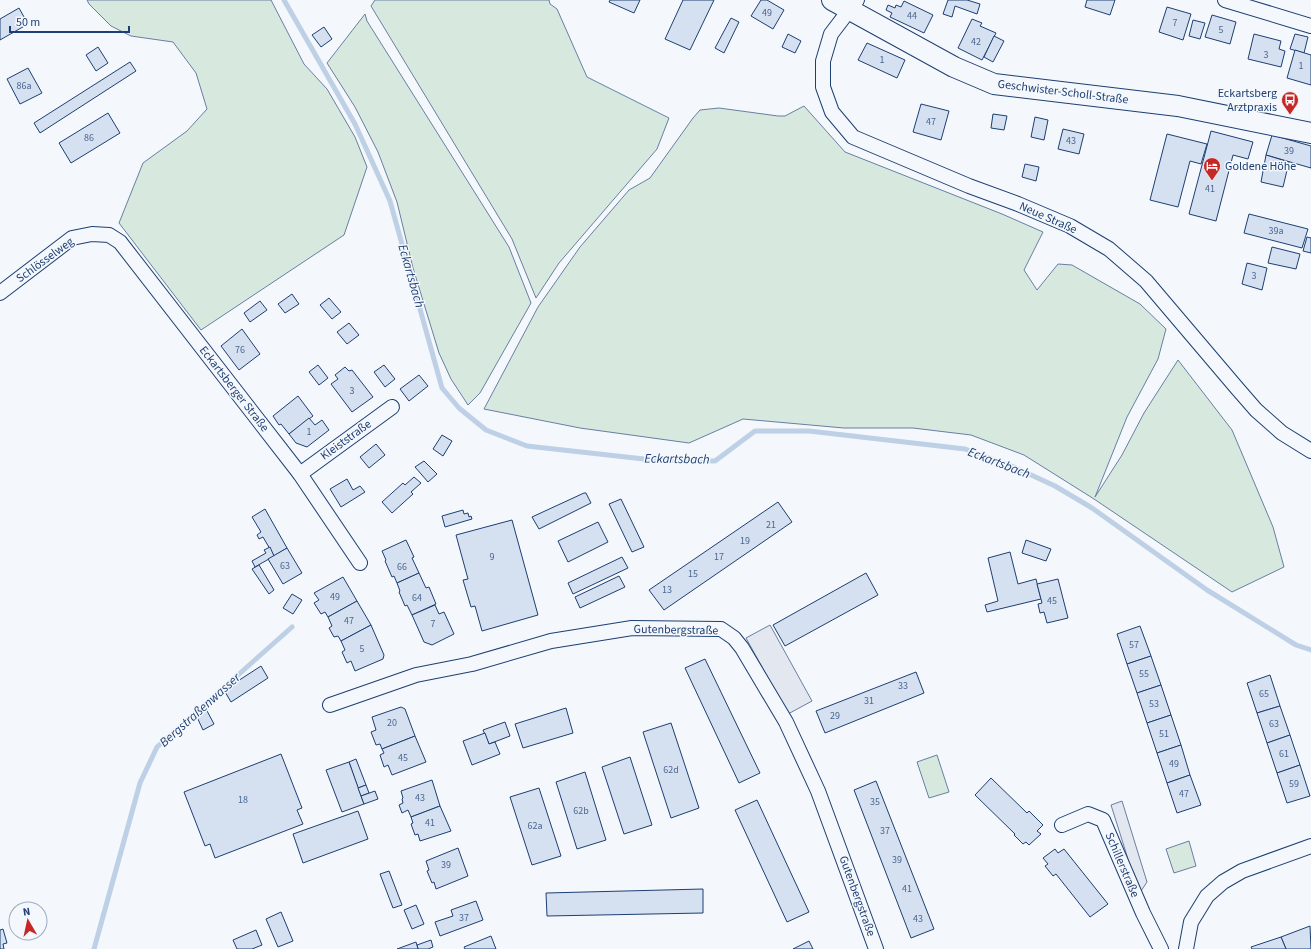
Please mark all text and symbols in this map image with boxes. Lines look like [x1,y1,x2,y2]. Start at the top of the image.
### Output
house number: 49 [762,6,772,20]
scale bar [10,8,129,34]
house number: 44 [907,9,917,23]
text: 50 m [16,14,40,31]
house number: 7 [1173,16,1178,30]
house number: 5 [1219,23,1224,37]
house number: 42 [971,35,981,49]
house number: 3 [1264,48,1269,62]
house number: 1 [880,53,885,67]
house number: 1 [1299,59,1304,73]
street label: Geschwister-Scholl-Straße [997,76,1129,108]
house number: 86a [17,79,31,93]
place label: Eckartsberg Arztpraxis [1218,85,1277,116]
bus stop icon: Eckartsberg Arztpraxis [1280,90,1300,115]
house number: 47 [926,115,936,129]
house number: 86 [84,131,94,145]
house number: 43 [1066,134,1076,148]
house number: 39 [1284,144,1294,158]
hotel icon: Goldene Höhe [1202,156,1222,181]
place label: Goldene Höhe [1225,158,1296,175]
house number: 41 [1205,182,1215,196]
street label: Neue Straße [1016,198,1080,238]
house number: 39a [1269,224,1283,238]
street label: Schlösselweg [13,233,77,287]
water label: Eckartsbach [393,242,429,310]
house number: 3 [1252,269,1257,283]
street label: Eckartsberger Straße [195,343,273,436]
house number: 76 [235,343,245,357]
house number: 3 [350,384,355,398]
street label: Kleiststraße [317,416,375,464]
house number: 1 [307,425,312,439]
water label: Eckartsbach [965,443,1033,483]
water label: Eckartsbach [644,449,710,469]
house number: 21 [766,518,776,532]
house number: 19 [740,534,750,548]
house number: 9 [490,550,495,564]
house number: 17 [714,550,724,564]
house number: 63 [280,559,290,573]
house number: 66 [397,560,407,574]
house number: 15 [688,567,698,581]
house number: 13 [662,583,672,597]
house number: 49 [330,590,340,604]
house number: 64 [412,591,422,605]
house number: 45 [1047,594,1057,608]
house number: 47 [344,614,354,628]
house number: 7 [431,617,436,631]
street label: Gutenbergstraße [634,621,719,639]
house number: 57 [1129,638,1139,652]
house number: 5 [360,642,365,656]
house number: 55 [1139,667,1149,681]
water label: Bergstraßenwasser [156,668,245,751]
house number: 33 [898,679,908,693]
house number: 65 [1259,687,1269,701]
house number: 31 [864,694,874,708]
house number: 53 [1149,697,1159,711]
house number: 29 [830,709,840,723]
house number: 20 [387,716,397,730]
house number: 63 [1269,717,1279,731]
house number: 51 [1159,727,1169,741]
house number: 61 [1279,747,1289,761]
house number: 45 [398,751,408,765]
house number: 49 [1169,757,1179,771]
house number: 62d [663,763,679,777]
house number: 59 [1289,777,1299,791]
house number: 47 [1179,787,1189,801]
house number: 43 [415,791,425,805]
house number: 18 [238,793,248,807]
house number: 35 [870,795,880,809]
house number: 62b [573,804,589,818]
house number: 41 [425,816,435,830]
house number: 62a [528,819,542,833]
house number: 37 [880,824,890,838]
street label: Schillerstraße [1101,830,1143,900]
street label: Gutenbergstraße [835,853,879,939]
house number: 39 [892,853,902,867]
house number: 39 [441,858,451,872]
house number: 41 [902,882,912,896]
north arrow [8,901,48,941]
text: N [22,904,31,920]
house number: 37 [459,911,469,925]
house number: 43 [913,912,923,926]

